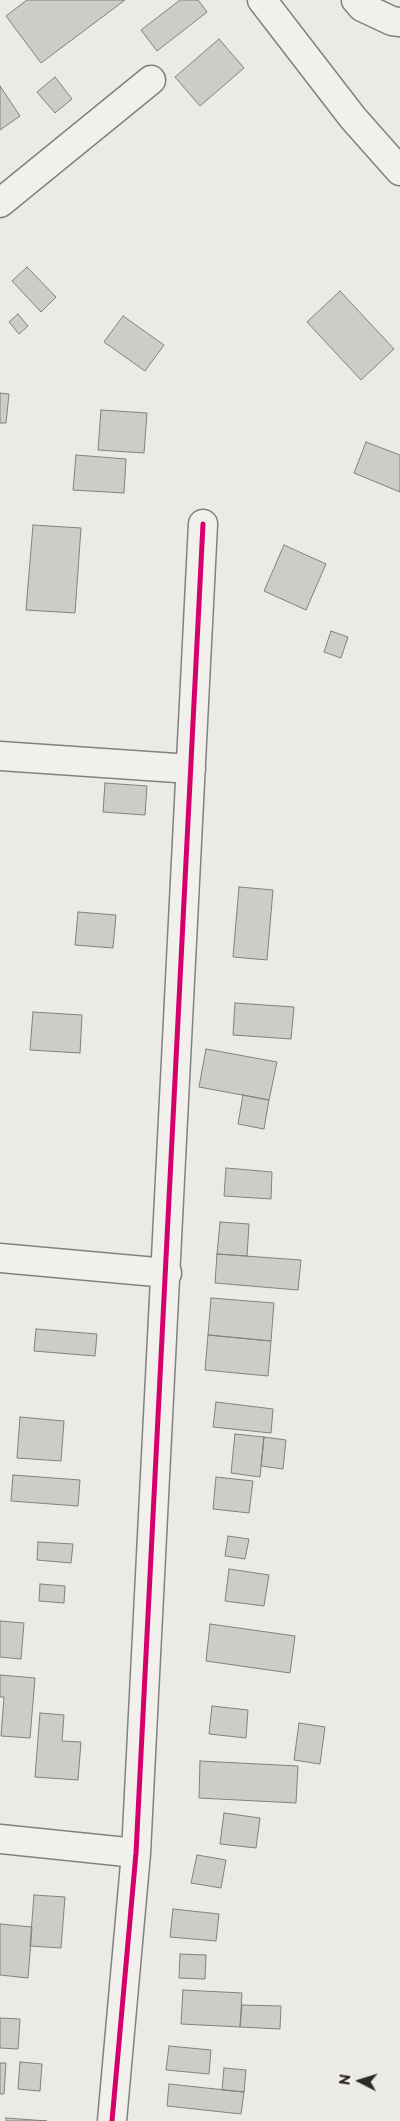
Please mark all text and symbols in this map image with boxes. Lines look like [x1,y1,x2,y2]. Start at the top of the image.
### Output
north arrow [335,2056,385,2106]
text: N [334,2073,356,2086]

